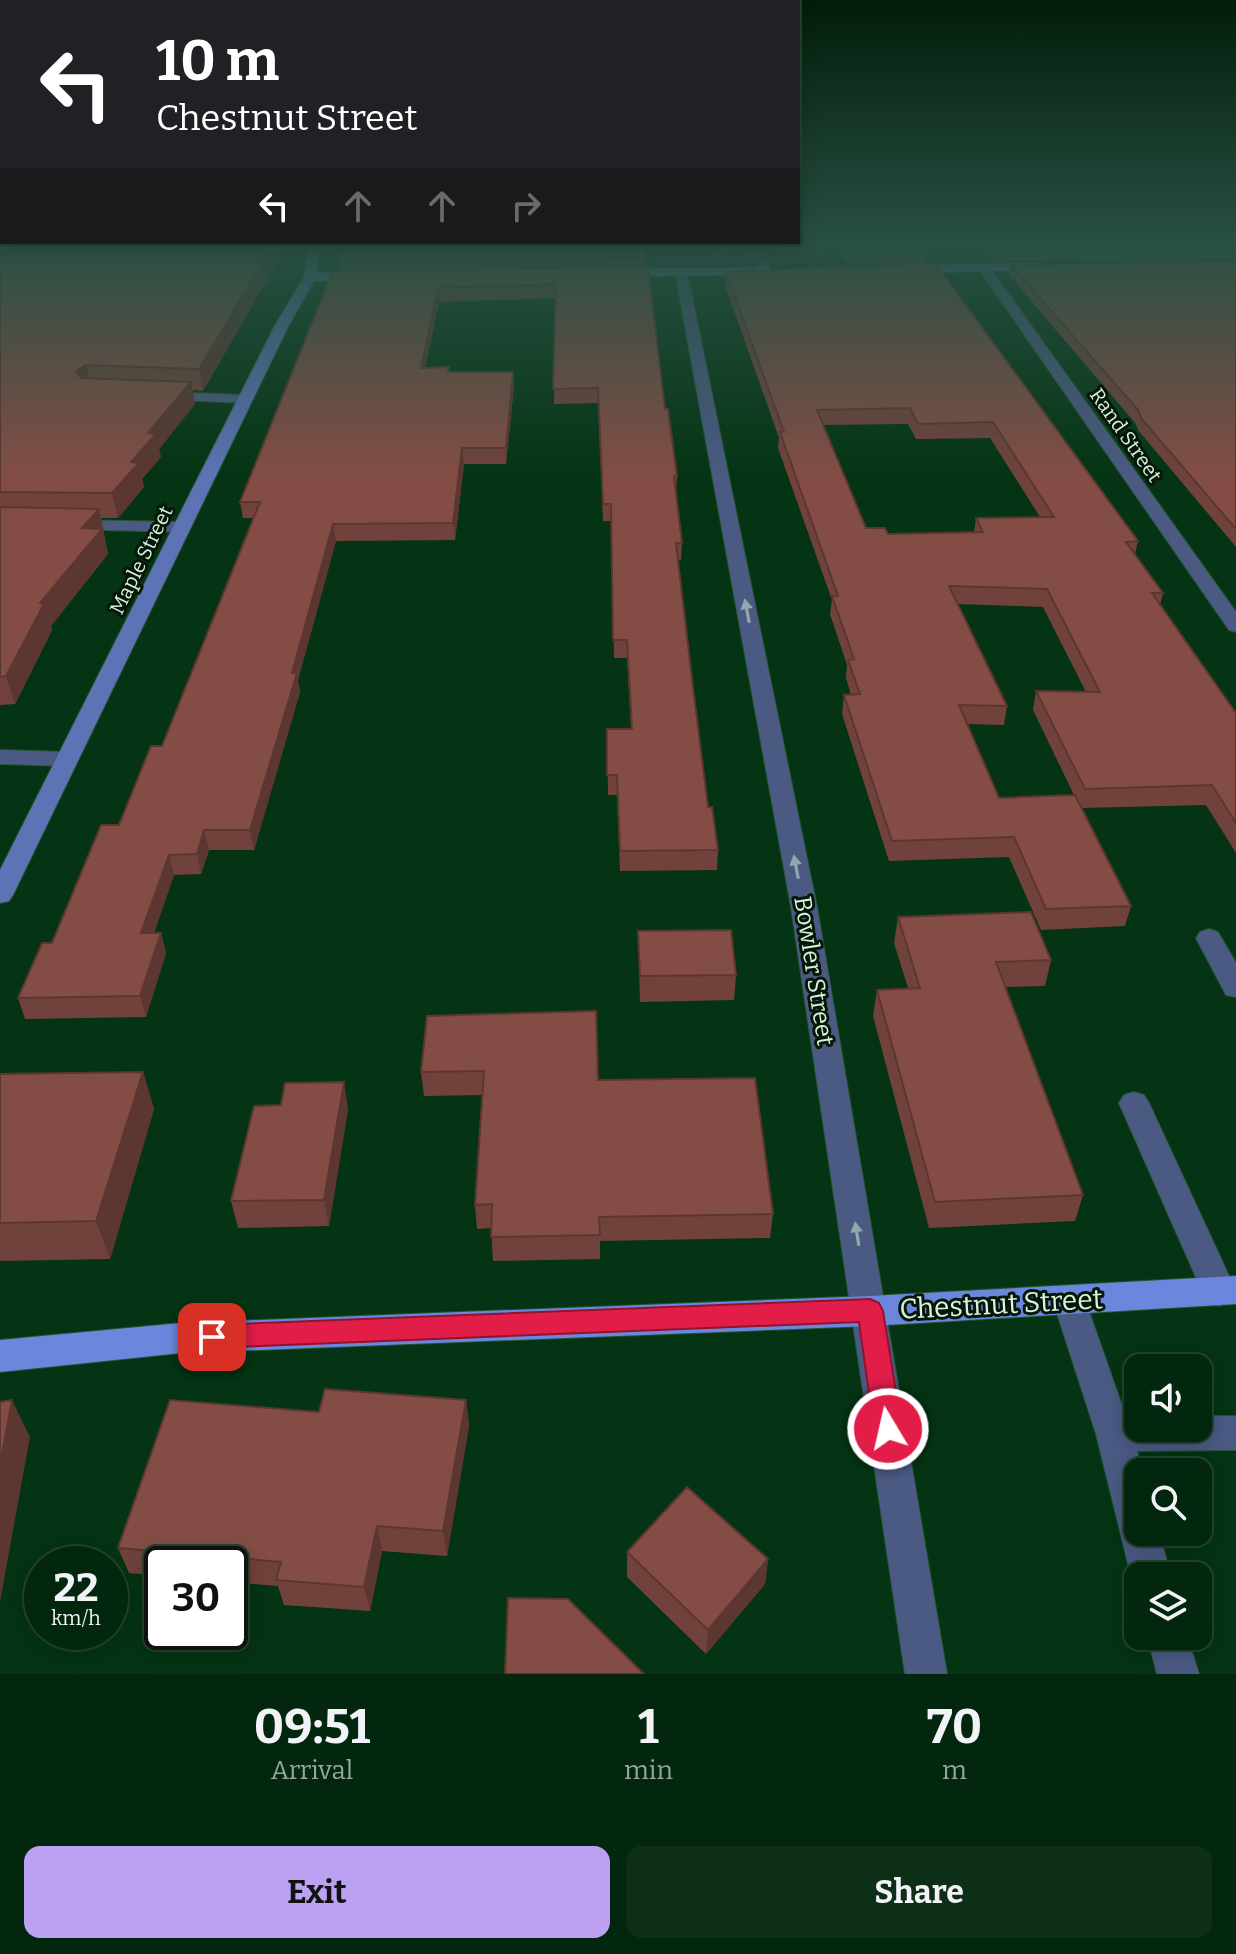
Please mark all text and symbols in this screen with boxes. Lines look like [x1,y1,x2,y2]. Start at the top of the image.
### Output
text: 10 m [156,28,279,95]
icon: left [24,32,128,136]
text: Chestnut Street [156,96,417,140]
icon: left [252,184,296,228]
icon: ahead [336,184,380,228]
icon: ahead [420,184,464,228]
icon: right [504,184,548,228]
street label: Rand Street [1085,384,1167,486]
street label: Maple Street [104,502,178,618]
one-way arrow [740,599,752,624]
one-way arrow [790,854,802,879]
street label: Bowler Street [788,894,840,1048]
one-way arrow [851,1221,863,1246]
street label: Chestnut Street [899,1282,1103,1326]
pin [178,1303,246,1371]
icon: arrive [190,1315,234,1359]
map controls [1124,1354,1212,1650]
button: sound [1124,1354,1212,1442]
position arrow [846,1387,930,1471]
button: search [1124,1458,1212,1546]
speed limit sign: 30 [144,1546,248,1650]
button: layers [1124,1562,1212,1650]
text: 22 [53,1564,99,1612]
text: km/h [51,1606,101,1630]
text: 09:51 [254,1698,370,1756]
text: 1 [638,1698,659,1756]
text: 70 [927,1698,982,1756]
text: Arrival [271,1755,353,1786]
text: min [624,1755,673,1786]
text: m [942,1755,967,1786]
button: Exit [24,1846,610,1938]
button: Share [626,1846,1212,1938]

